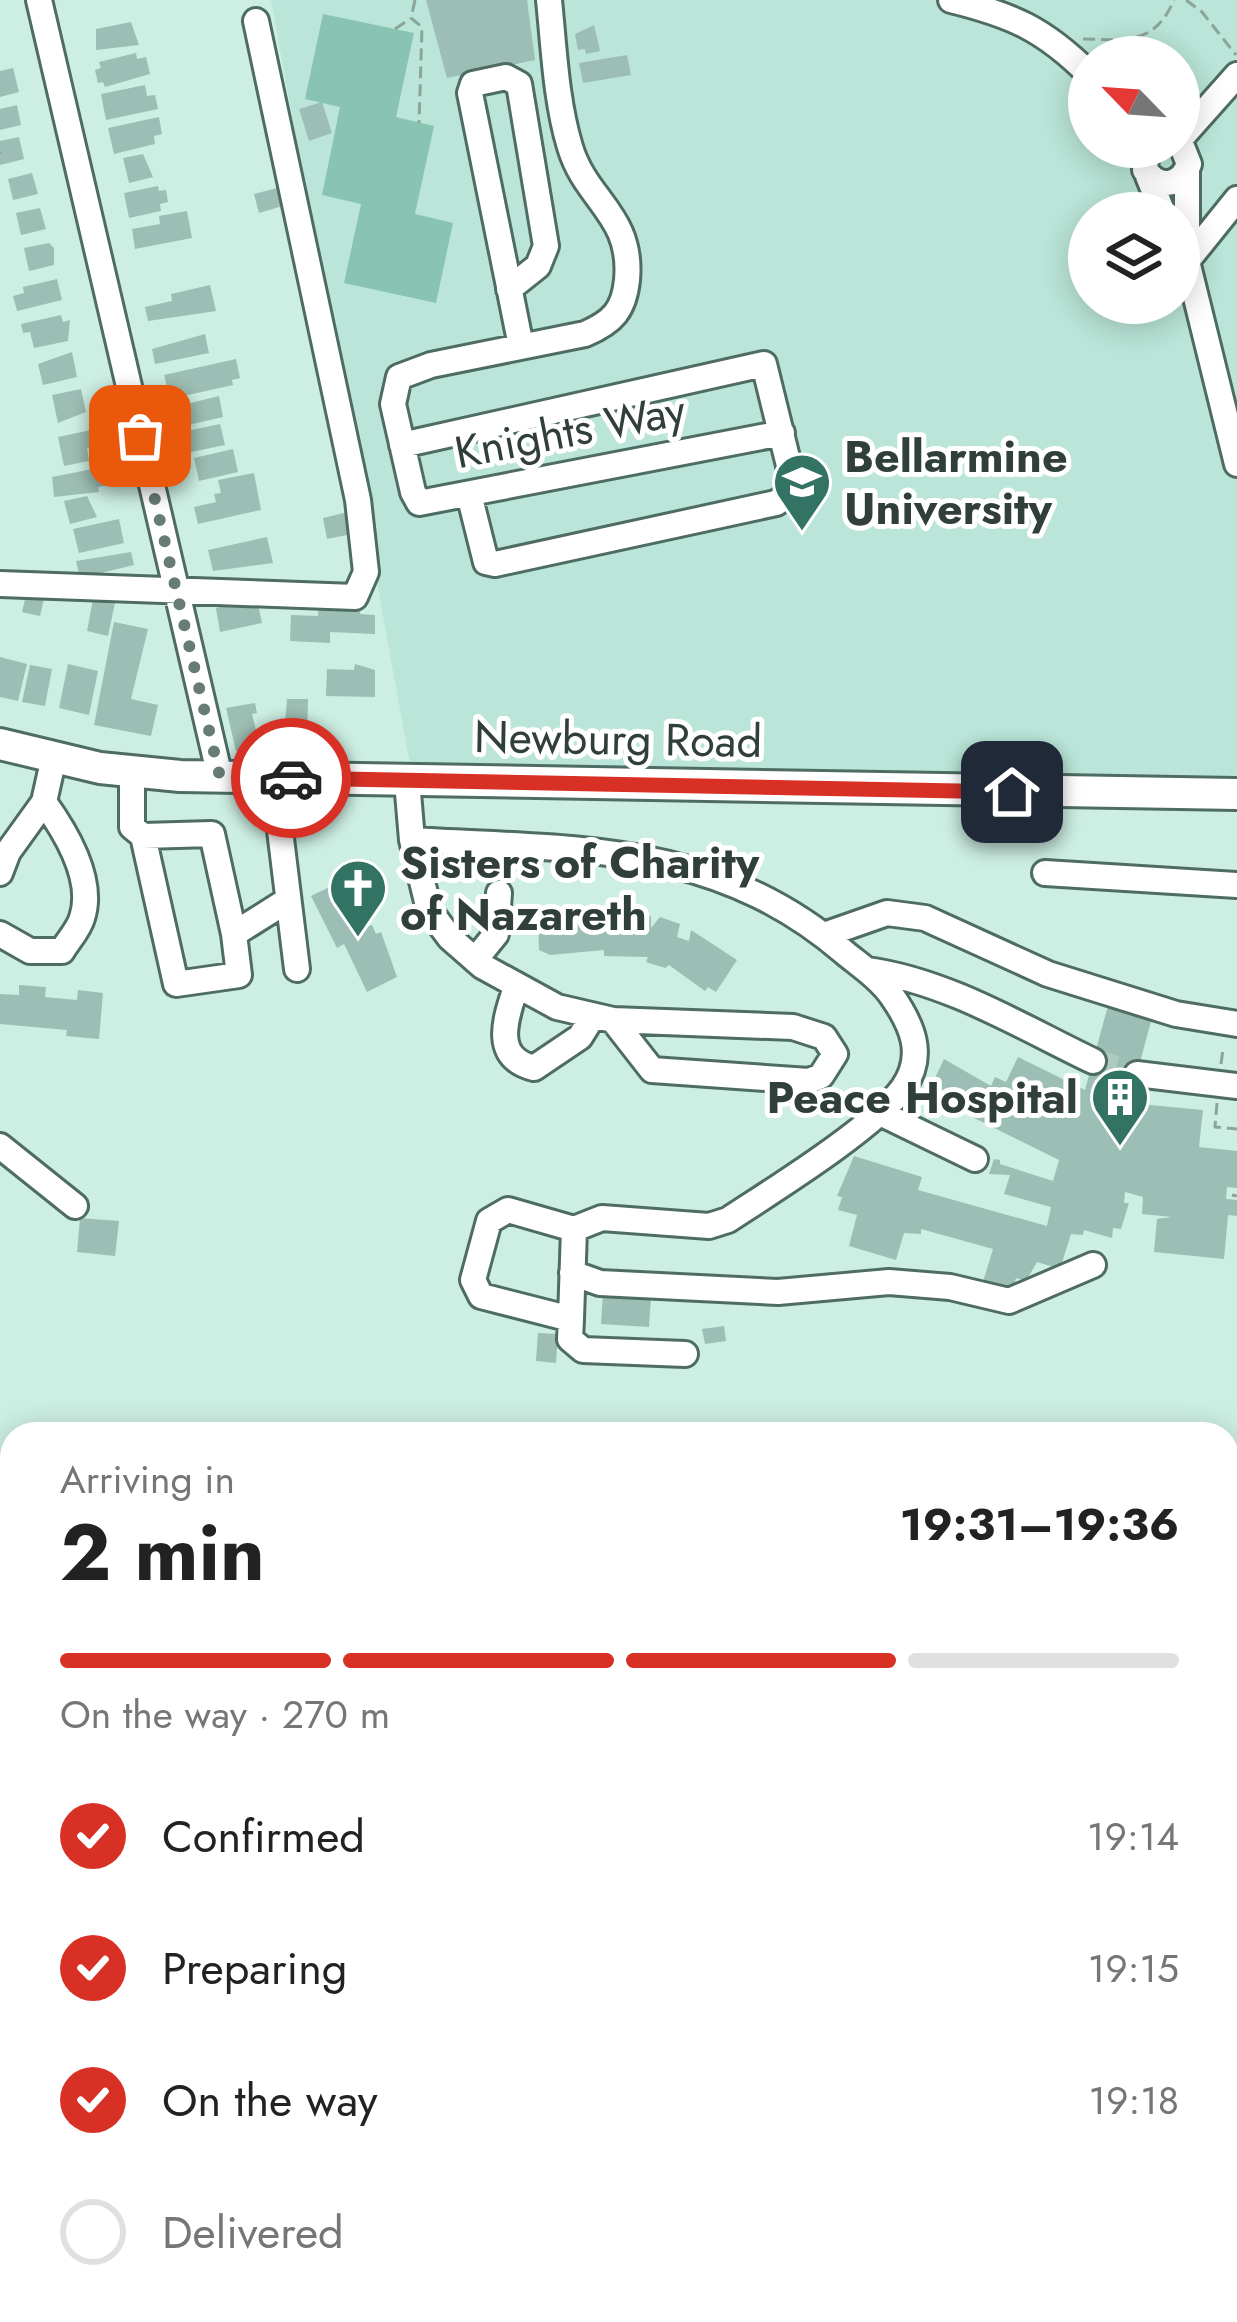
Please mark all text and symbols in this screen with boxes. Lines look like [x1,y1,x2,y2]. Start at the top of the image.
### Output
north arrow [1068,36,1200,168]
map controls [1068,36,1200,324]
button: layers [1068,192,1200,324]
street label: Knights Way [449,377,691,485]
pin [89,385,191,487]
icon: bag [107,403,173,469]
place label: Bellarmine University [844,424,1068,541]
school or university icon: Bellarmine University [771,451,833,533]
street label: Newburg Road [473,704,763,774]
courier [231,718,351,838]
pin [961,741,1063,843]
icon: car [258,745,324,811]
icon: home [979,759,1045,825]
place label: Sisters of Charity of Nazareth [400,830,760,947]
church icon: Sisters of Charity of Nazareth [327,857,389,939]
place label: Peace Hospital [766,1065,1078,1130]
building icon: Peace Hospital [1089,1066,1151,1148]
text: Arriving in [60,1451,235,1508]
text: 19:31–19:36 [900,1492,1179,1557]
text: 2 min [60,1497,265,1609]
text: On the way · 270 m [60,1686,390,1743]
icon: check [60,1803,126,1869]
text: Confirmed [162,1804,365,1869]
text: 19:14 [1087,1808,1179,1865]
icon: check [60,1935,126,2001]
text: Preparing [162,1936,347,2001]
text: 19:15 [1088,1940,1179,1997]
icon: check [60,2067,126,2133]
text: On the way [162,2068,378,2133]
text: 19:18 [1088,2072,1179,2129]
text: Delivered [162,2200,344,2265]

